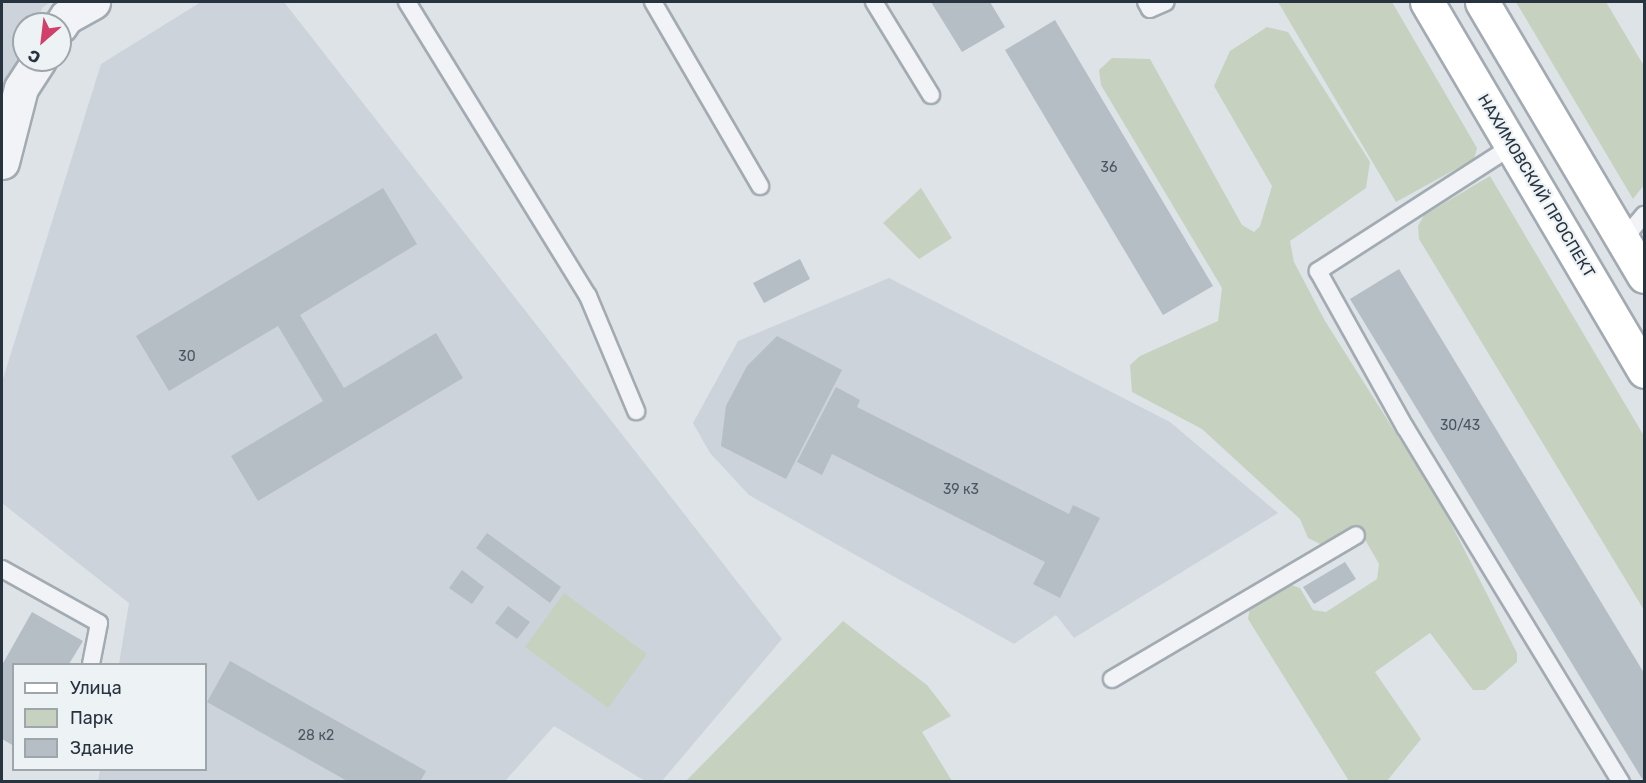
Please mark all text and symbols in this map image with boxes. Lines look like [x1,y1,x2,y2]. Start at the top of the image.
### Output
north arrow [12,12,72,72]
text: С [25,46,44,68]
street label: НАХИМОВСКИЙ ПРОСПЕКТ [1474,91,1598,281]
house number: 36 [1101,160,1117,176]
house number: 30 [178,349,196,365]
house number: 30/43 [1440,418,1480,434]
house number: 39 к3 [943,482,979,498]
legend [12,663,207,771]
text: Улица [70,677,122,699]
text: Парк [70,707,113,729]
house number: 28 к2 [298,728,334,744]
text: Здание [70,737,134,759]

